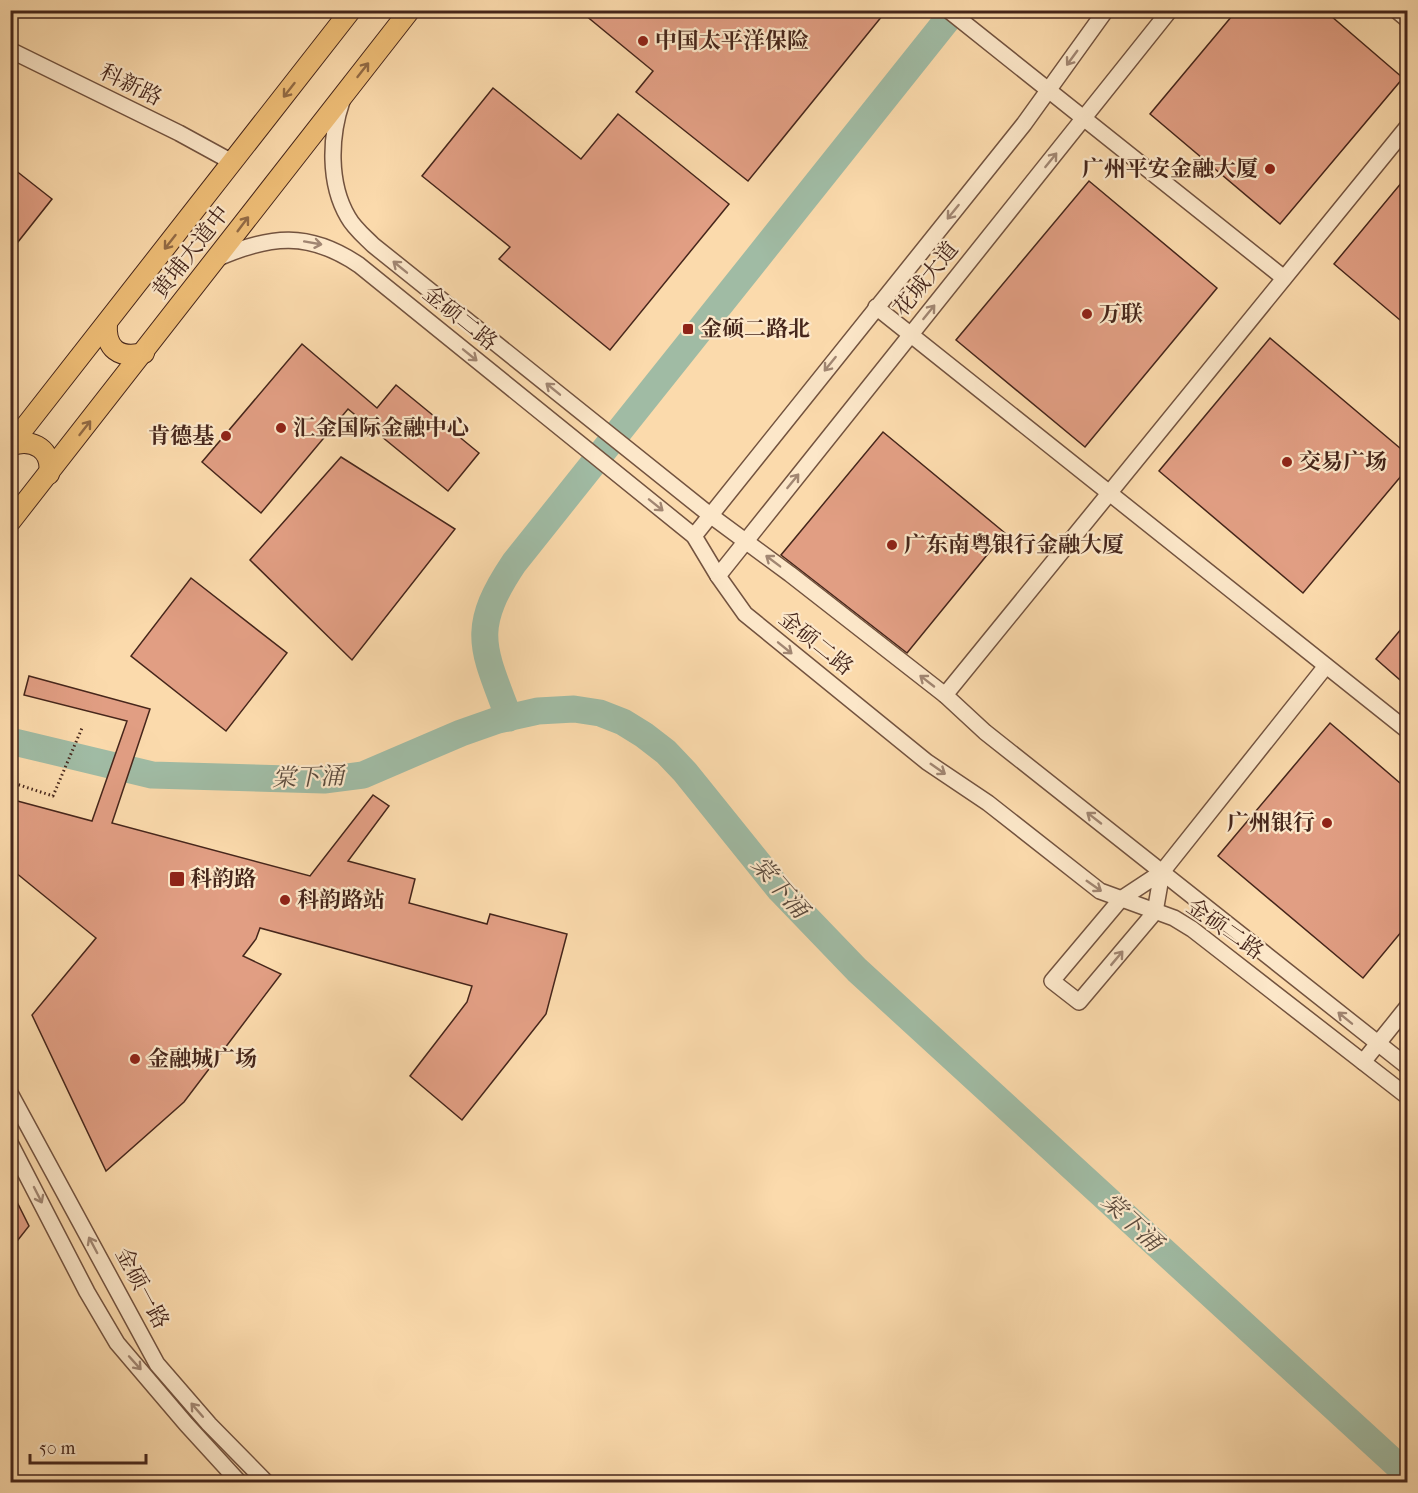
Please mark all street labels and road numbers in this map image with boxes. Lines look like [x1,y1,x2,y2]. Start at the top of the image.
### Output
street label: 科新路 [96,59,166,111]
street label: 黄埔大道中 [147,201,235,303]
street label: 花城大道 [888,237,964,321]
street label: 金硕二路 [418,280,502,356]
street label: 金硕二路 [774,605,858,681]
street label: 金硕二路 [1181,893,1269,965]
street label: 金硕一路 [110,1243,174,1333]

